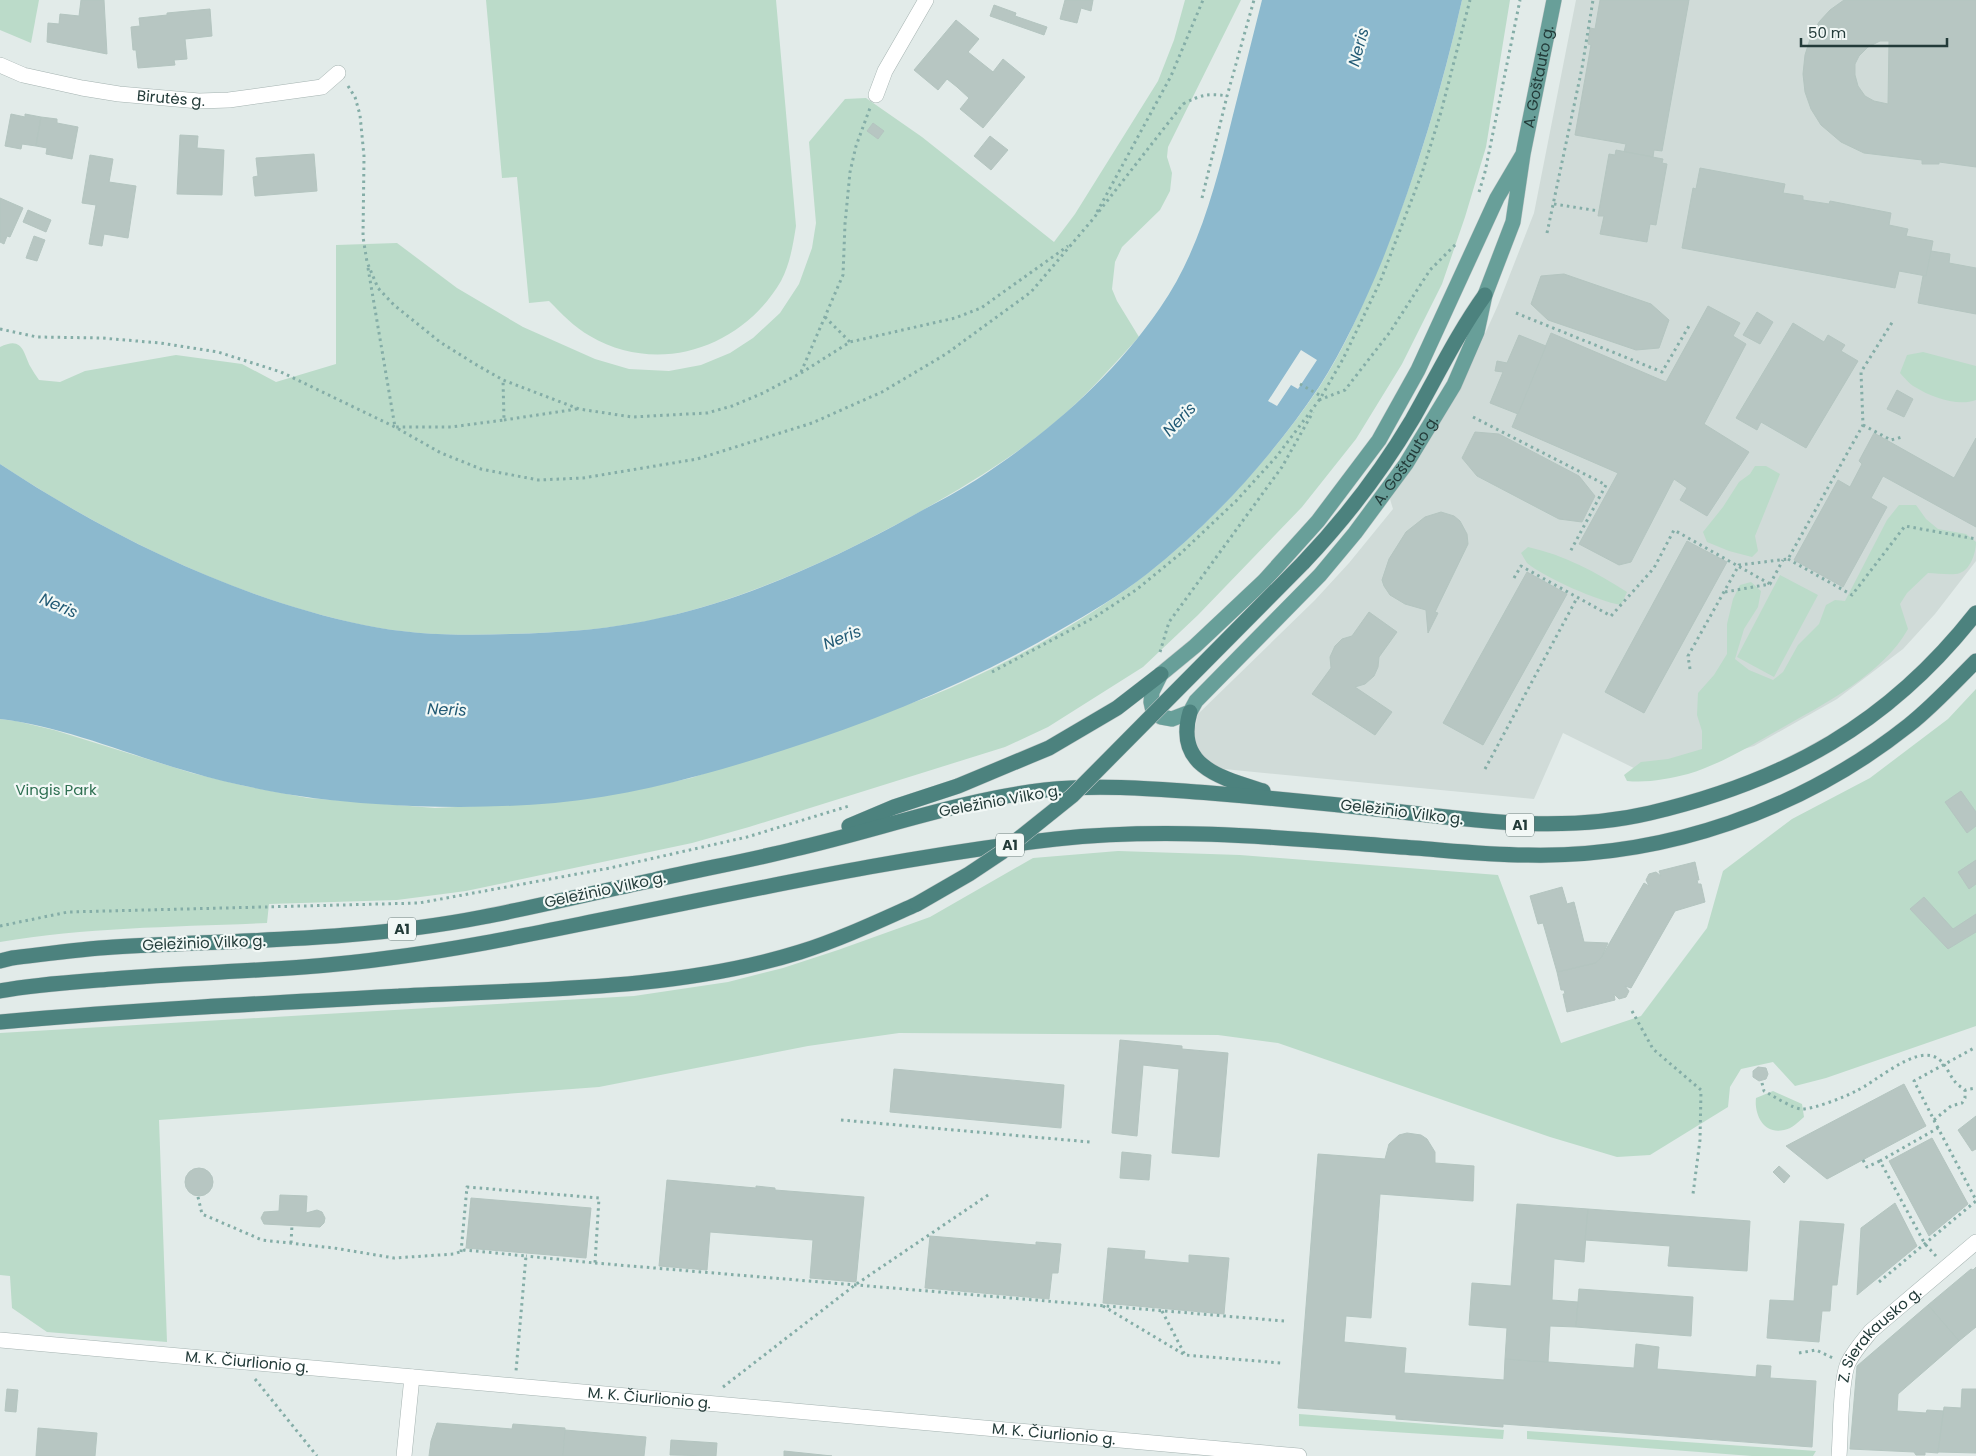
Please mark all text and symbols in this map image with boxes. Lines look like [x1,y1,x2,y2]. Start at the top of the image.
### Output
scale bar [1801,15,1947,47]
text: 50 m [1808,22,1846,43]
street label: A. Goštauto g. [1518,24,1559,130]
water label: Neris [1342,25,1375,69]
street label: Birutės g. [136,85,205,111]
water label: Neris [1157,397,1201,442]
street label: A. Goštauto g. [1368,411,1443,509]
water label: Neris [36,587,81,624]
water label: Neris [820,620,865,655]
water label: Neris [427,697,467,722]
park label: Vingis Park [15,779,97,800]
street label: Geležinio Vilko g. [937,779,1063,822]
street label: Geležinio Vilko g. [1339,794,1465,829]
road number: A1 [1506,814,1534,836]
road number: A1 [996,834,1024,856]
street label: Geležinio Vilko g. [542,866,667,913]
road number: A1 [388,918,416,941]
street label: Geležinio Vilko g. [142,930,266,955]
street label: Z. Sierakausko g. [1833,1282,1926,1384]
street label: M. K. Čiurlionio g. [184,1346,310,1378]
street label: M. K. Čiurlionio g. [587,1382,712,1413]
street label: M. K. Čiurlionio g. [991,1418,1117,1450]

